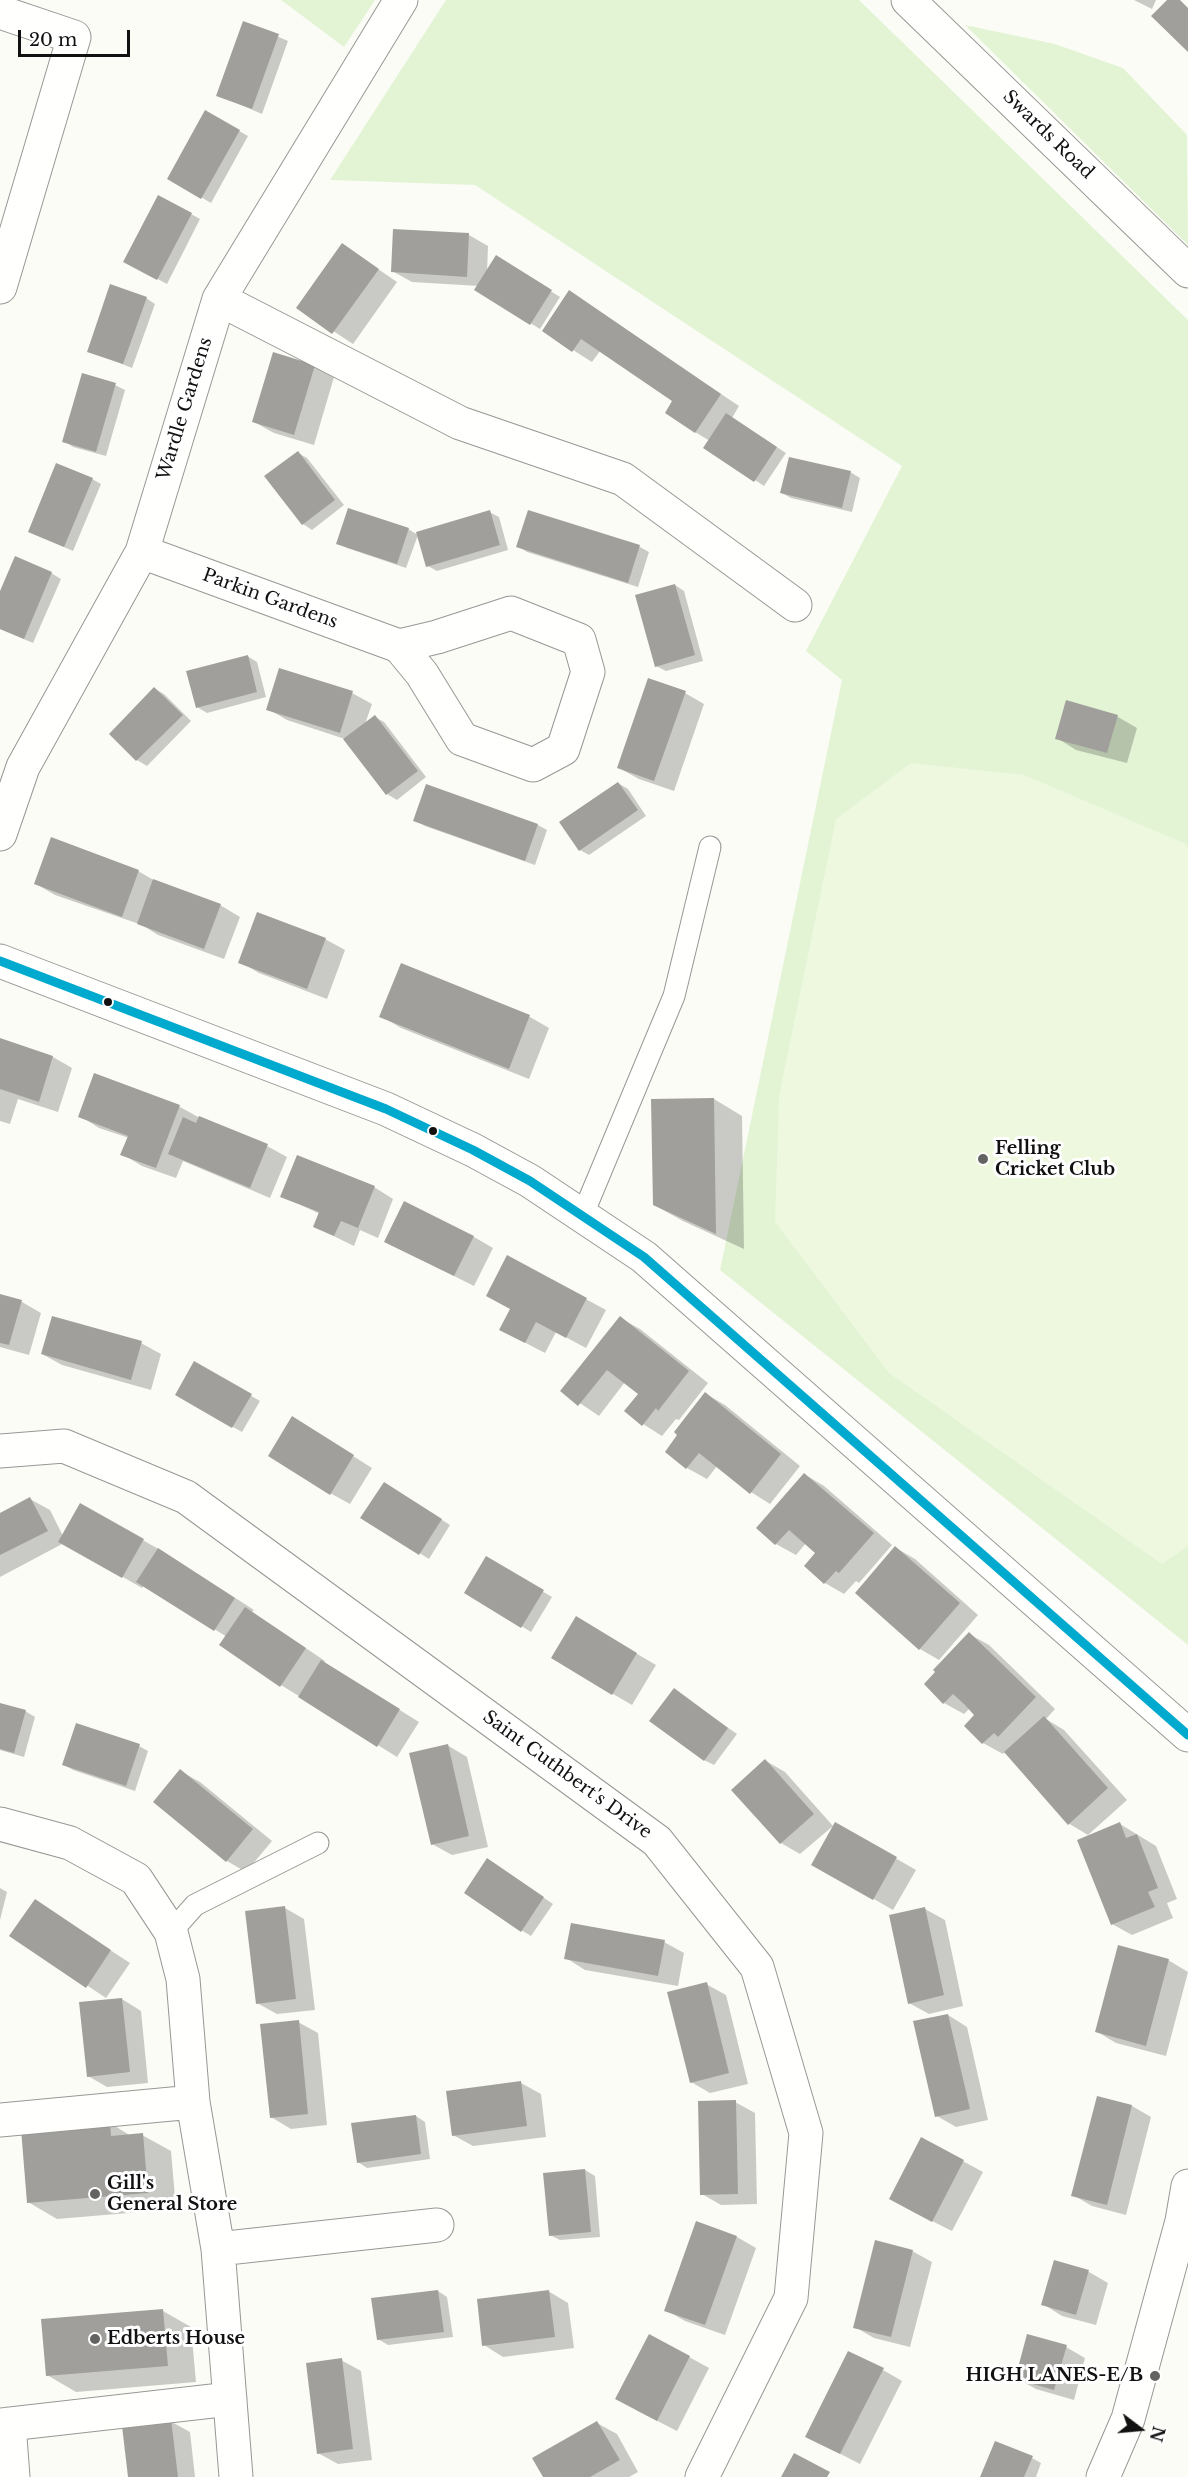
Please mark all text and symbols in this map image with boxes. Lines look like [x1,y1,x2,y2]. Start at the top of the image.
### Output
scale bar [21,18,134,56]
text: 20 m [29,29,77,51]
street label: Swards Road [998,86,1098,184]
street label: Wardle Gardens [153,335,217,483]
street label: Parkin Gardens [199,564,341,634]
unlabelled marker [102,996,114,1008]
unlabelled marker [427,1125,439,1137]
place label: Felling Cricket Club [995,1138,1115,1180]
marker: Felling Cricket Club [976,1152,990,1166]
street label: Saint Cuthbert's Drive [478,1706,656,1844]
place label: Gill's General Store [107,2173,237,2216]
marker: Gill's General Store [88,2187,102,2201]
place label: Edberts House [107,2328,245,2350]
marker: Edberts House [88,2332,102,2346]
place label: HIGH LANES-E/B [965,2365,1143,2387]
marker: HIGH LANES-E/B [1148,2369,1162,2383]
north arrow [1110,2399,1170,2459]
text: N [1146,2424,1169,2444]

